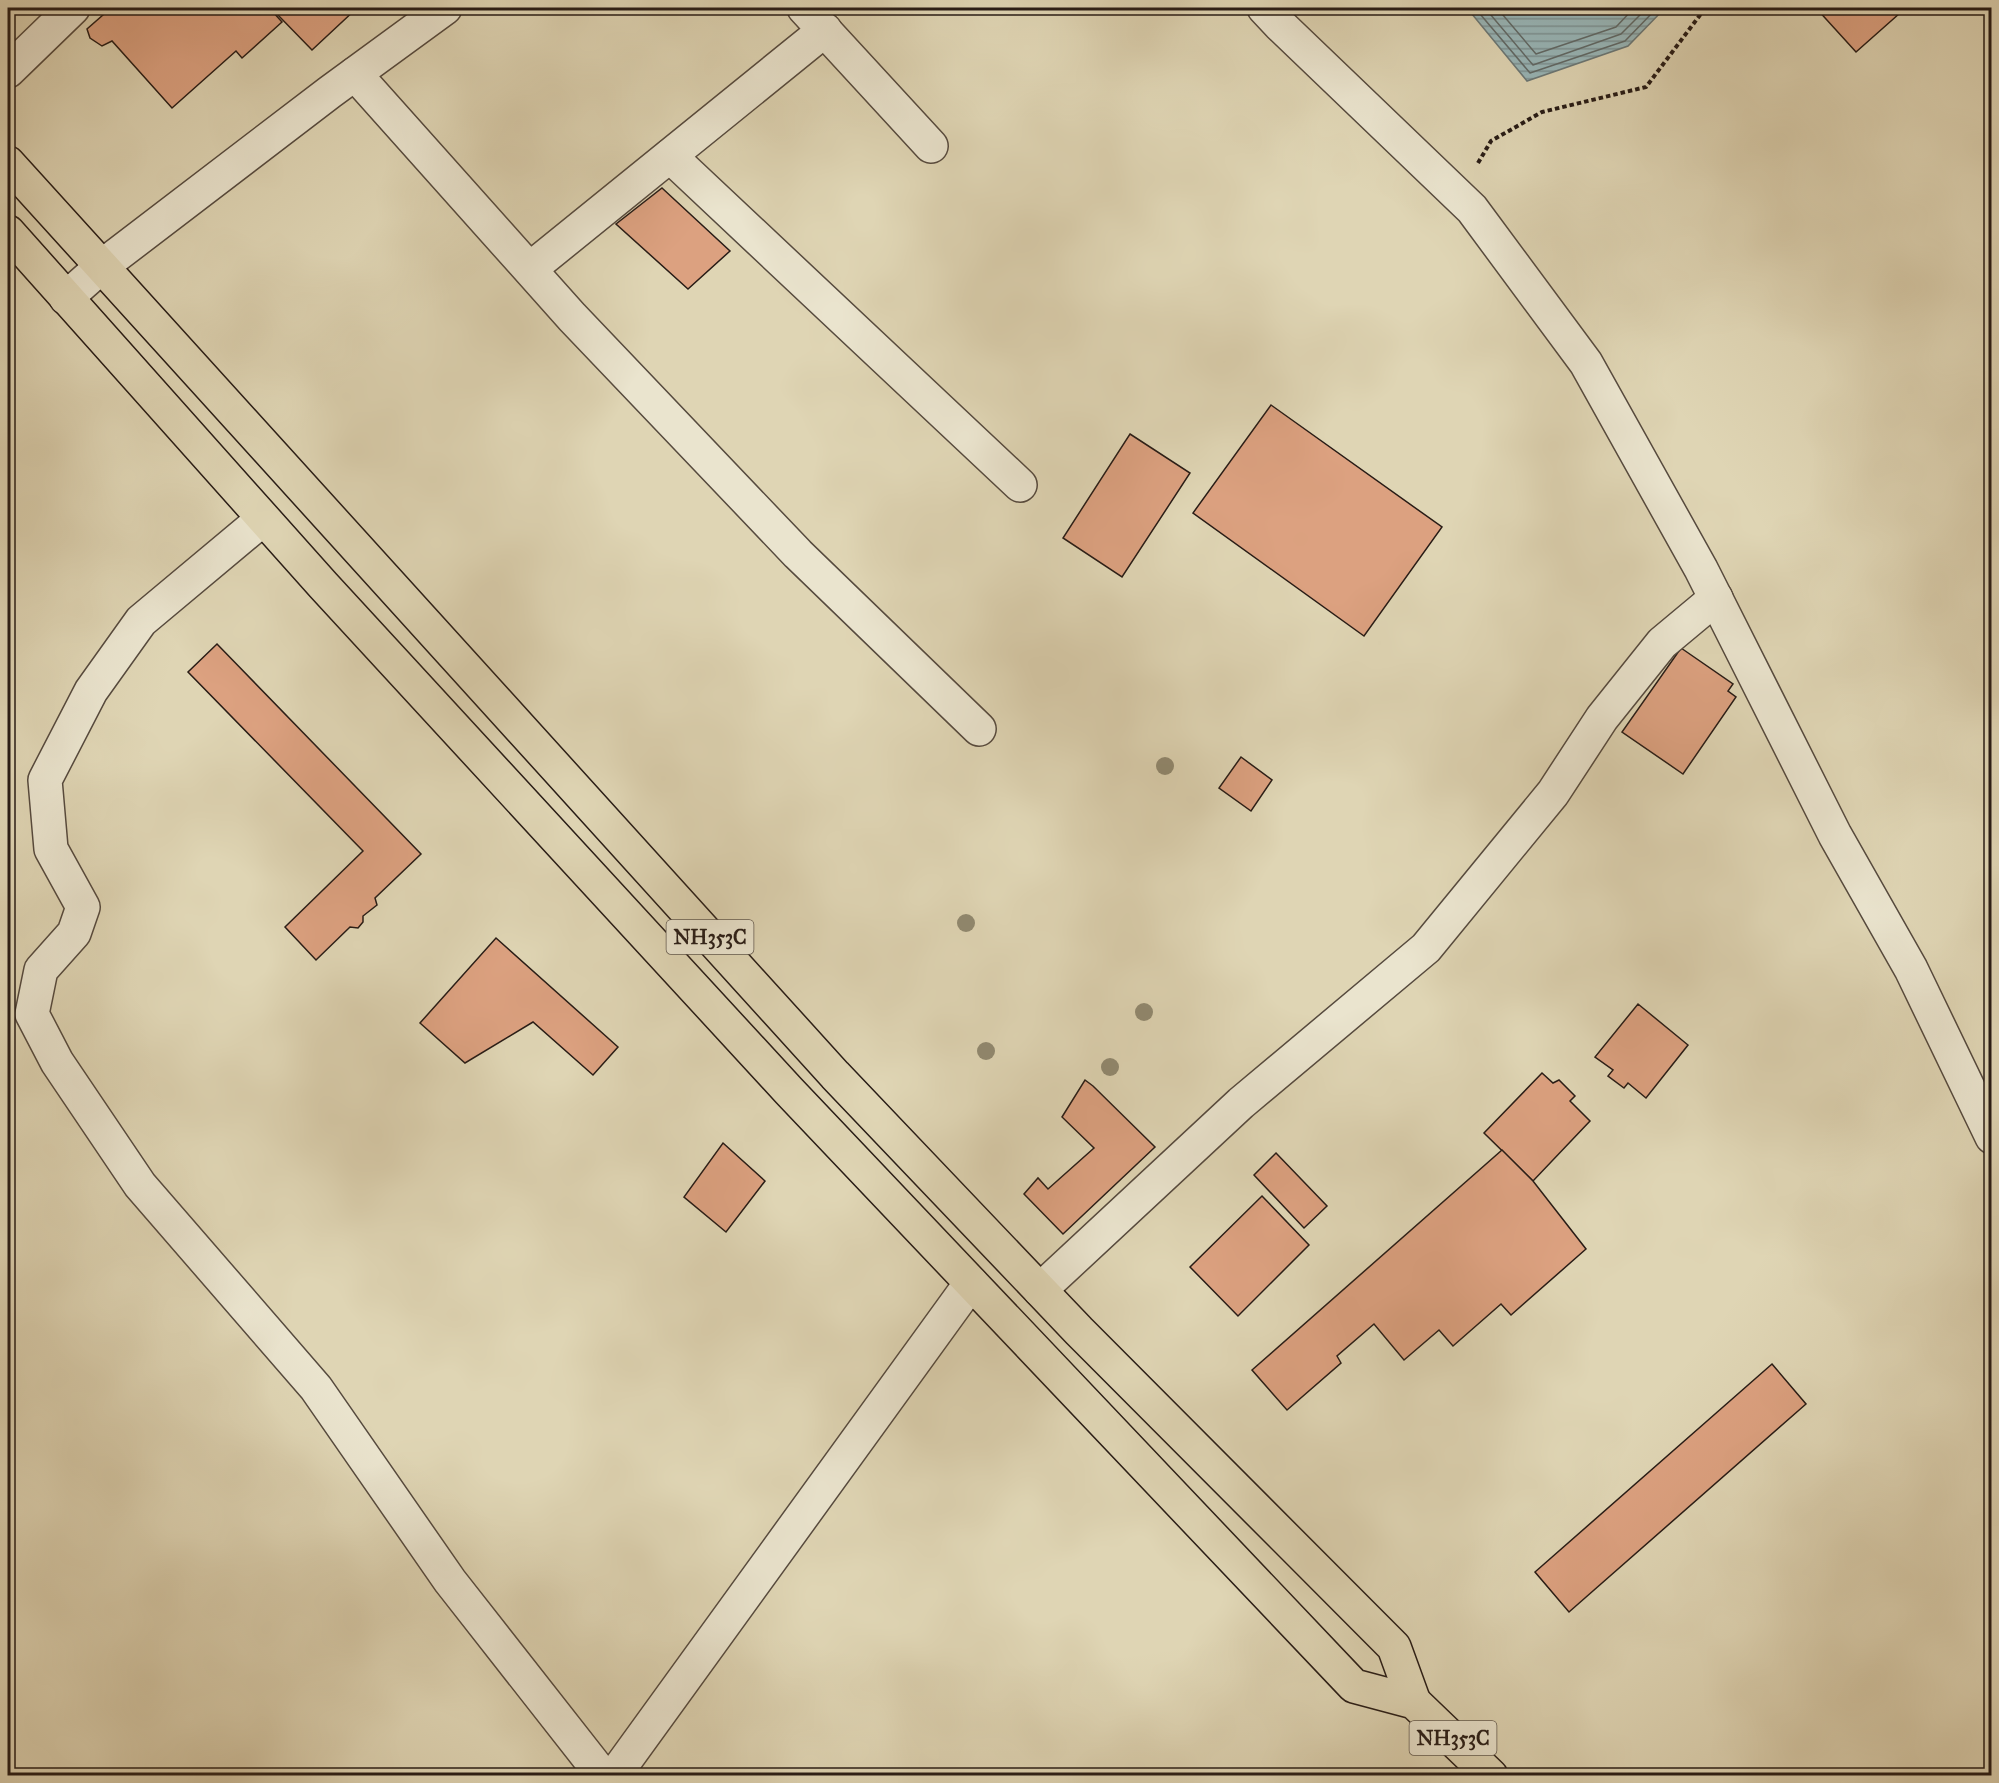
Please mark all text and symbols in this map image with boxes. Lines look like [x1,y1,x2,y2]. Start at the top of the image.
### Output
road number: NH353C [666,920,754,954]
road number: NH353C [1410,1721,1496,1755]

